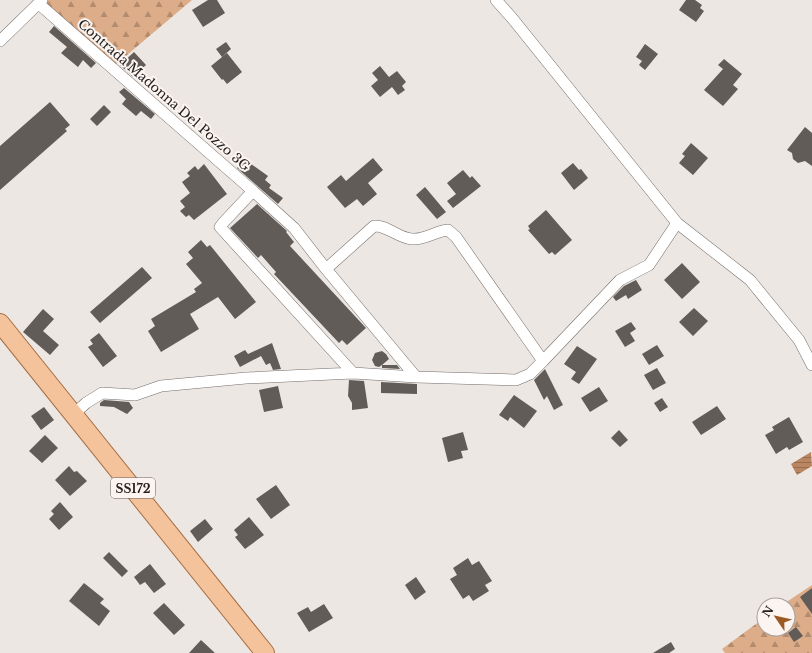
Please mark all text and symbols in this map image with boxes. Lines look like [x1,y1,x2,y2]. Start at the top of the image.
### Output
street label: Contrada Madonna Del Pozzo 3G [74,15,254,175]
road number: SS172 [111,478,155,498]
north arrow [756,597,796,637]
text: N [759,603,777,620]

